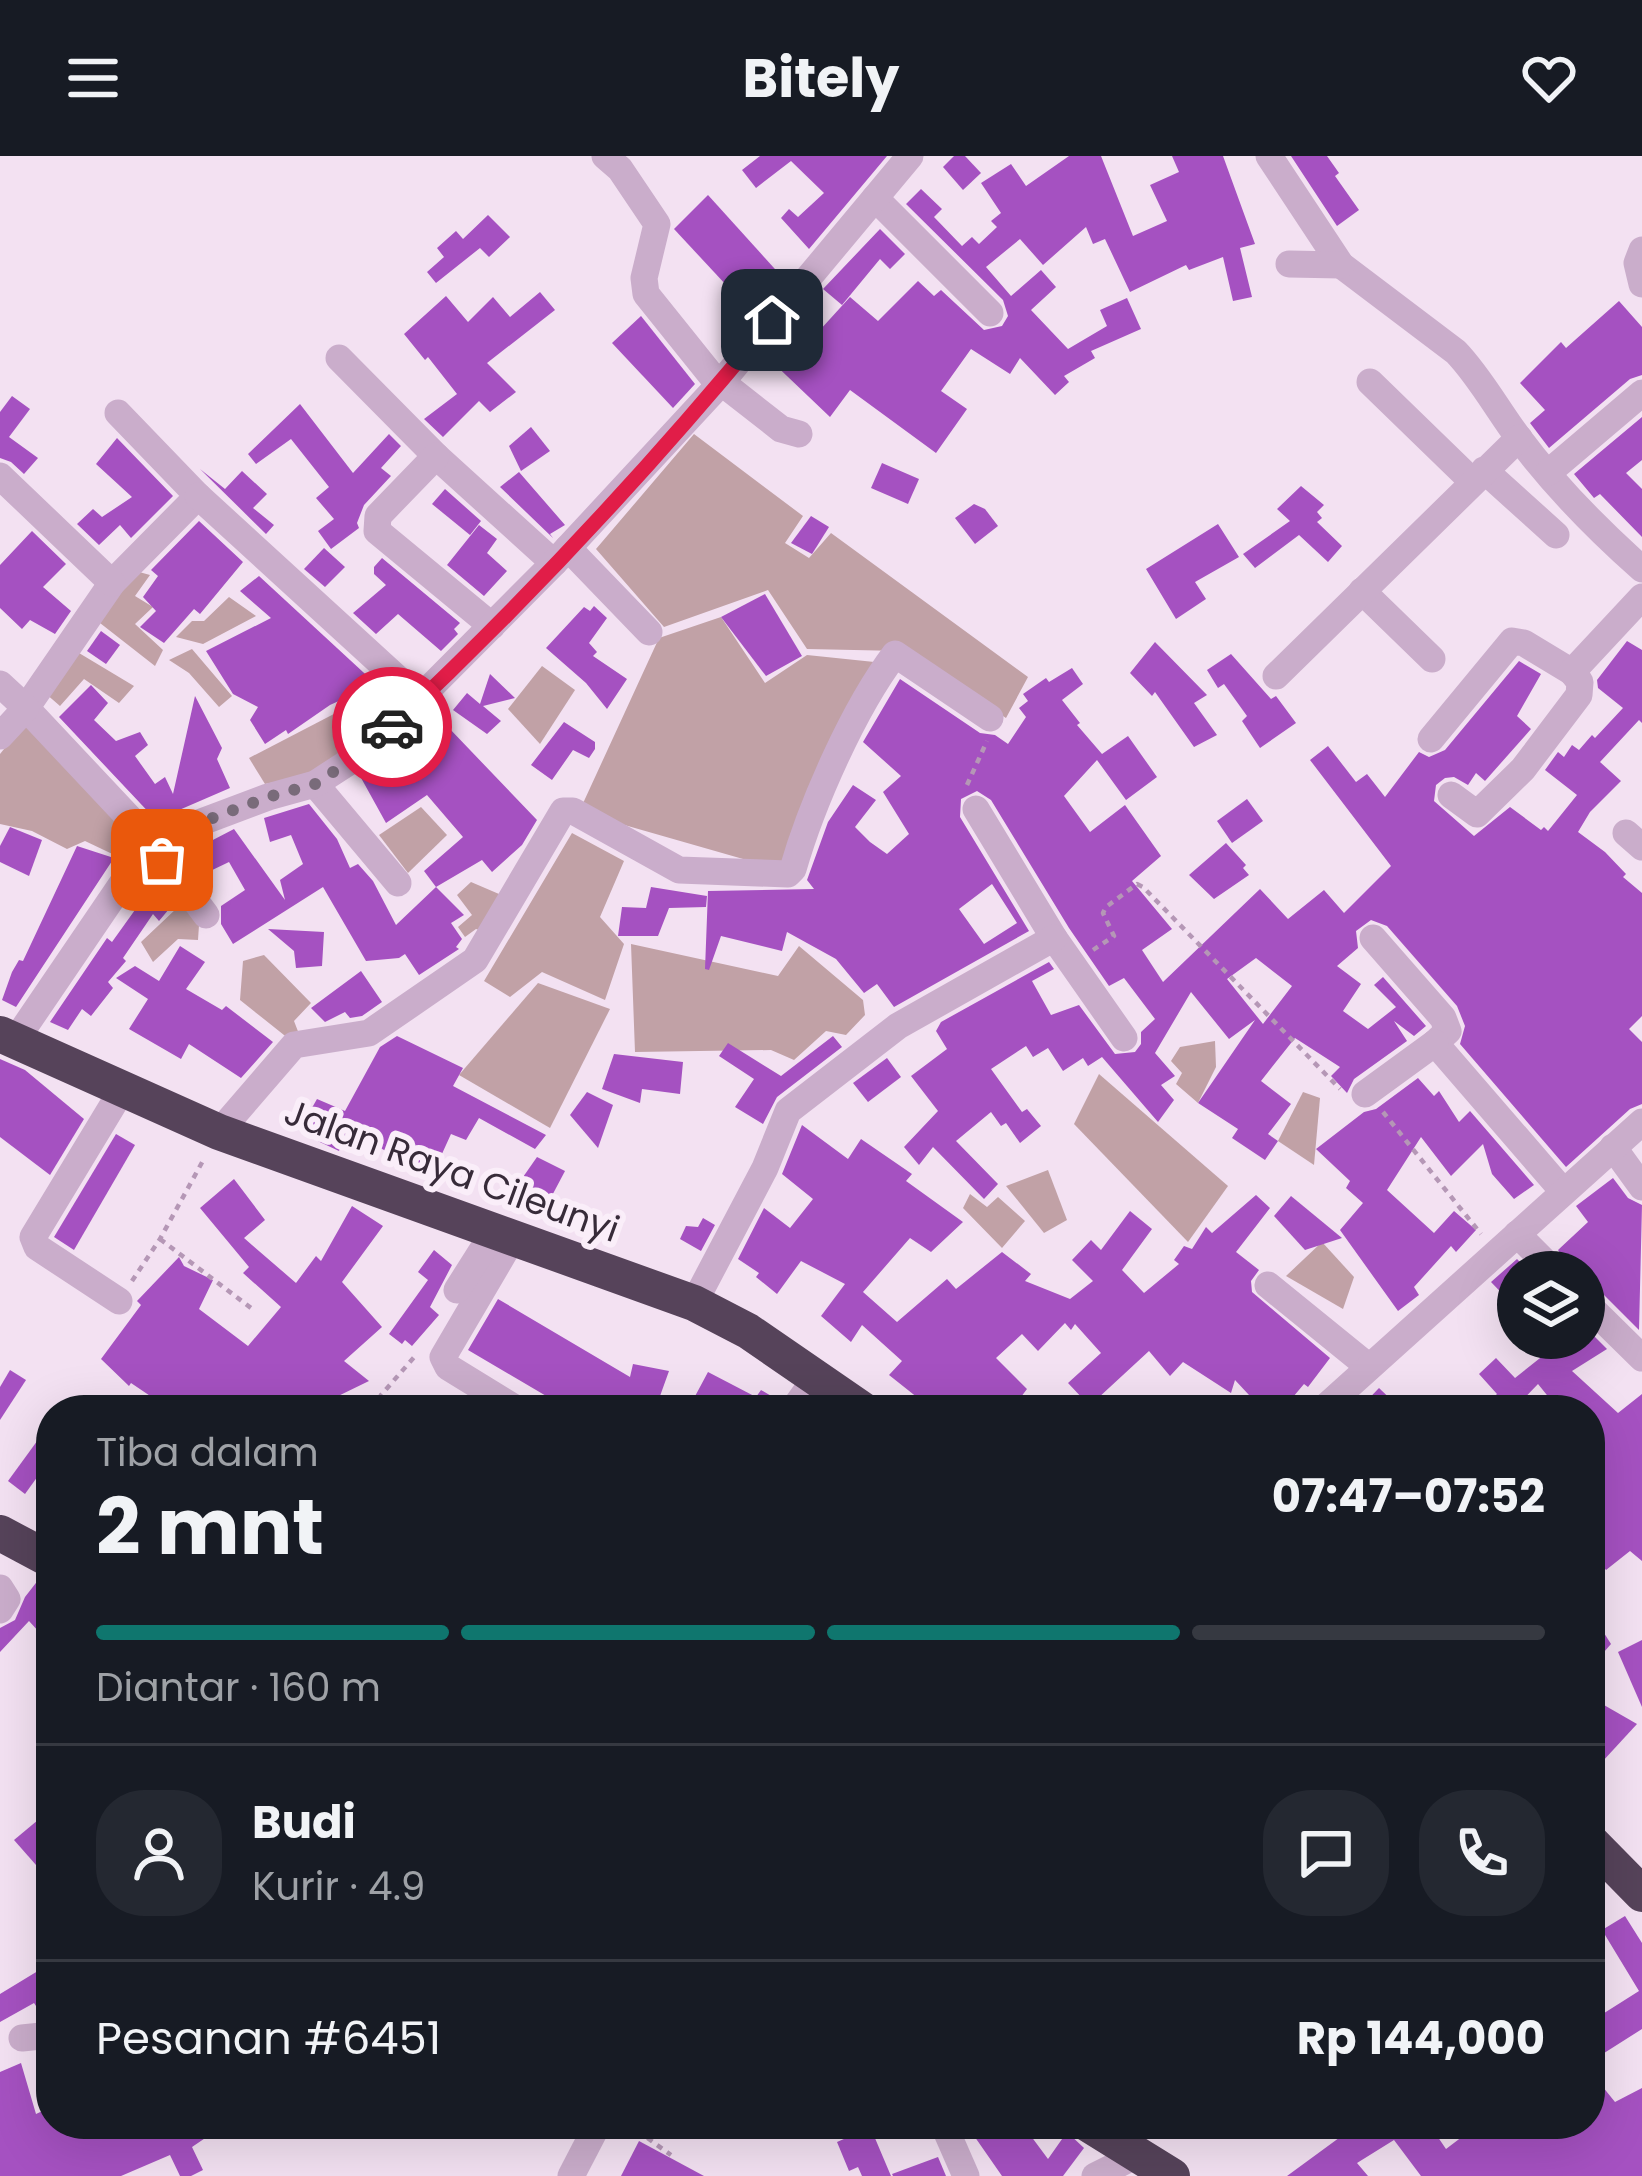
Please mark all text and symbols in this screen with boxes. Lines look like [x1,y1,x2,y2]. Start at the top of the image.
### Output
text: Bitely [743,40,899,116]
icon: menu [60,45,126,111]
icon: heart [1516,45,1582,111]
pin [721,269,823,371]
icon: home [739,287,805,353]
courier [332,667,452,787]
icon: car [359,694,425,760]
pin [111,809,213,911]
icon: bag [129,827,195,893]
street label: Jalan Raya Cileunyi [277,1086,626,1255]
map controls [1497,1251,1605,1359]
button: layers [1497,1251,1605,1359]
text: Tiba dalam [96,1425,319,1480]
text: 07:47–07:52 [1272,1465,1545,1528]
text: 2 mnt [96,1472,324,1581]
text: Diantar · 160 m [96,1660,381,1715]
button: person [96,1790,222,1916]
button: chat [1263,1790,1389,1916]
button: phone [1419,1790,1545,1916]
text: Budi [252,1791,356,1854]
text: Kurir · 4.9 [252,1859,425,1914]
text: Pesanan #6451 [96,2007,441,2070]
text: Rp 144,000 [1297,2007,1545,2070]

